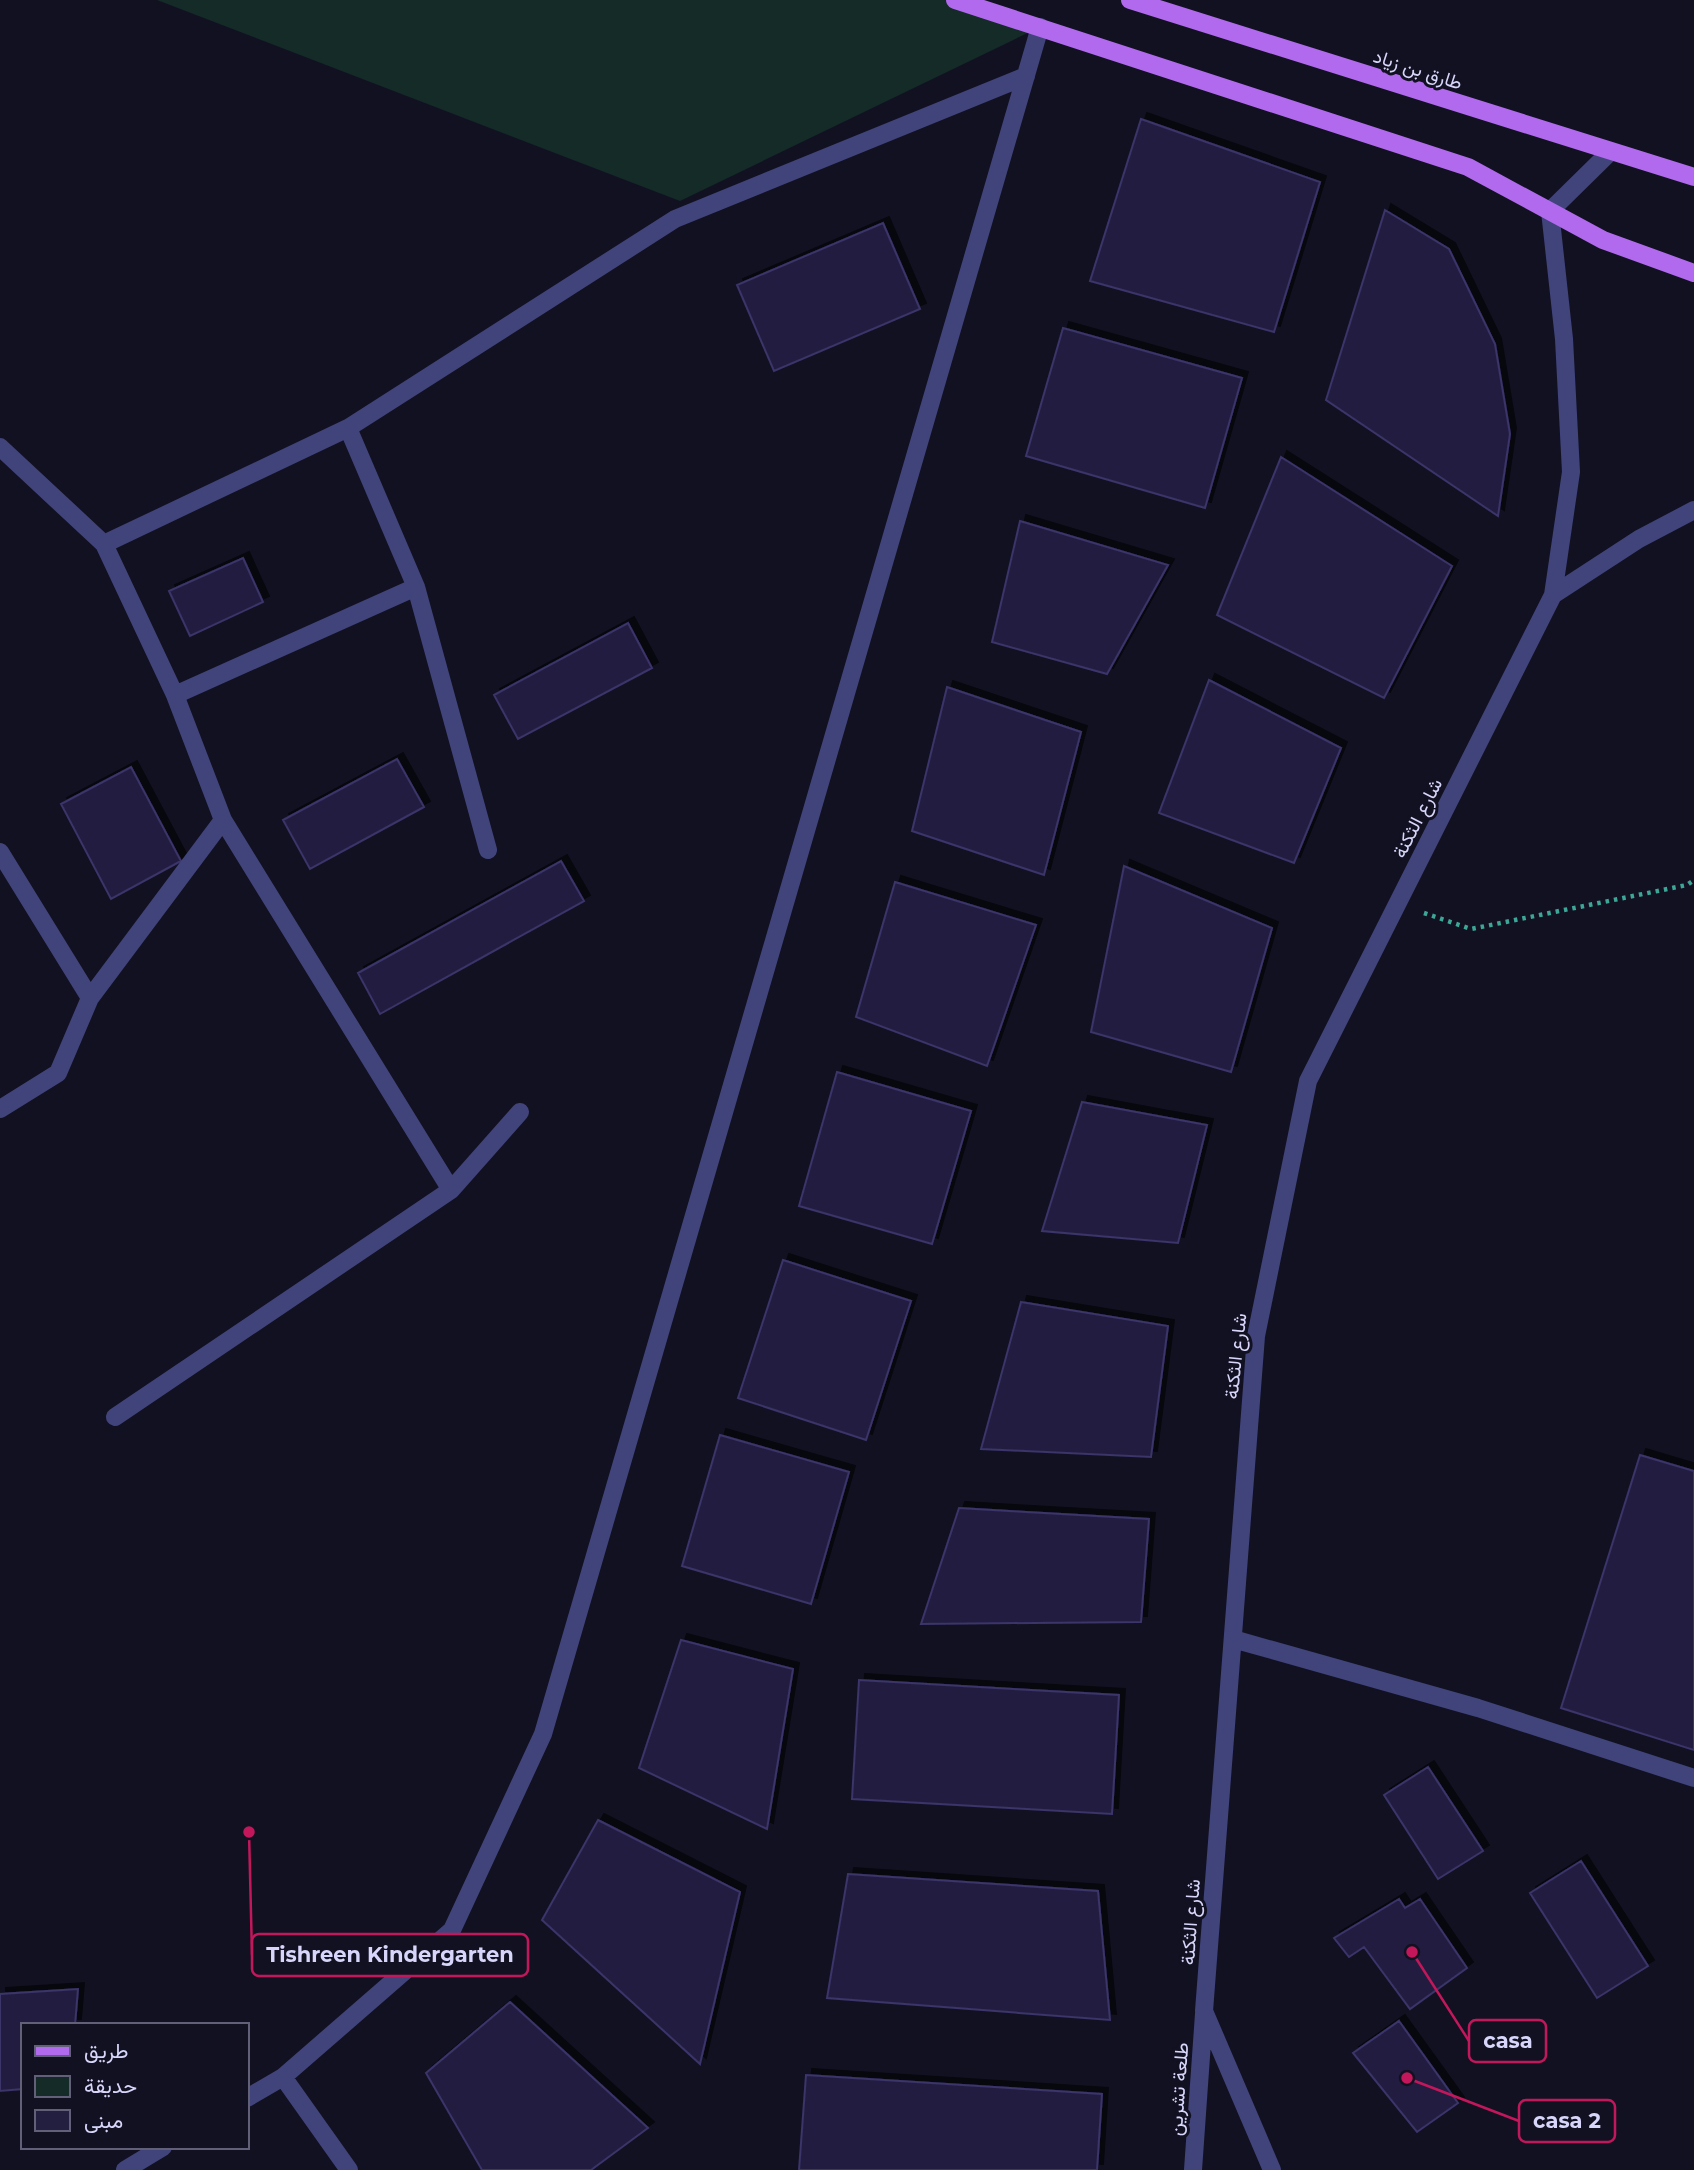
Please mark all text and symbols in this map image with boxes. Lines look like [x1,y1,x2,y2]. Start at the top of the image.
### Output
street label: طارق بن زياد [1370,44,1465,95]
street label: شارع الثكنة [1388,775,1448,862]
street label: شارع الثكنة [1220,1312,1252,1400]
street label: شارع الثكنة [1176,1878,1206,1966]
callout: Tishreen Kindergarten [252,1934,528,1976]
text: Tishreen Kindergarten [266,1942,514,1967]
callout: casa [1469,2020,1546,2062]
legend [21,2023,248,2149]
text: casa [1483,2028,1533,2053]
text: طريق [84,2038,129,2064]
street label: طلعة تشرين [1164,2042,1193,2137]
text: حديقة [84,2073,137,2098]
callout: casa 2 [1519,2100,1615,2142]
text: مبنى [84,2108,123,2133]
text: casa 2 [1533,2108,1601,2133]

